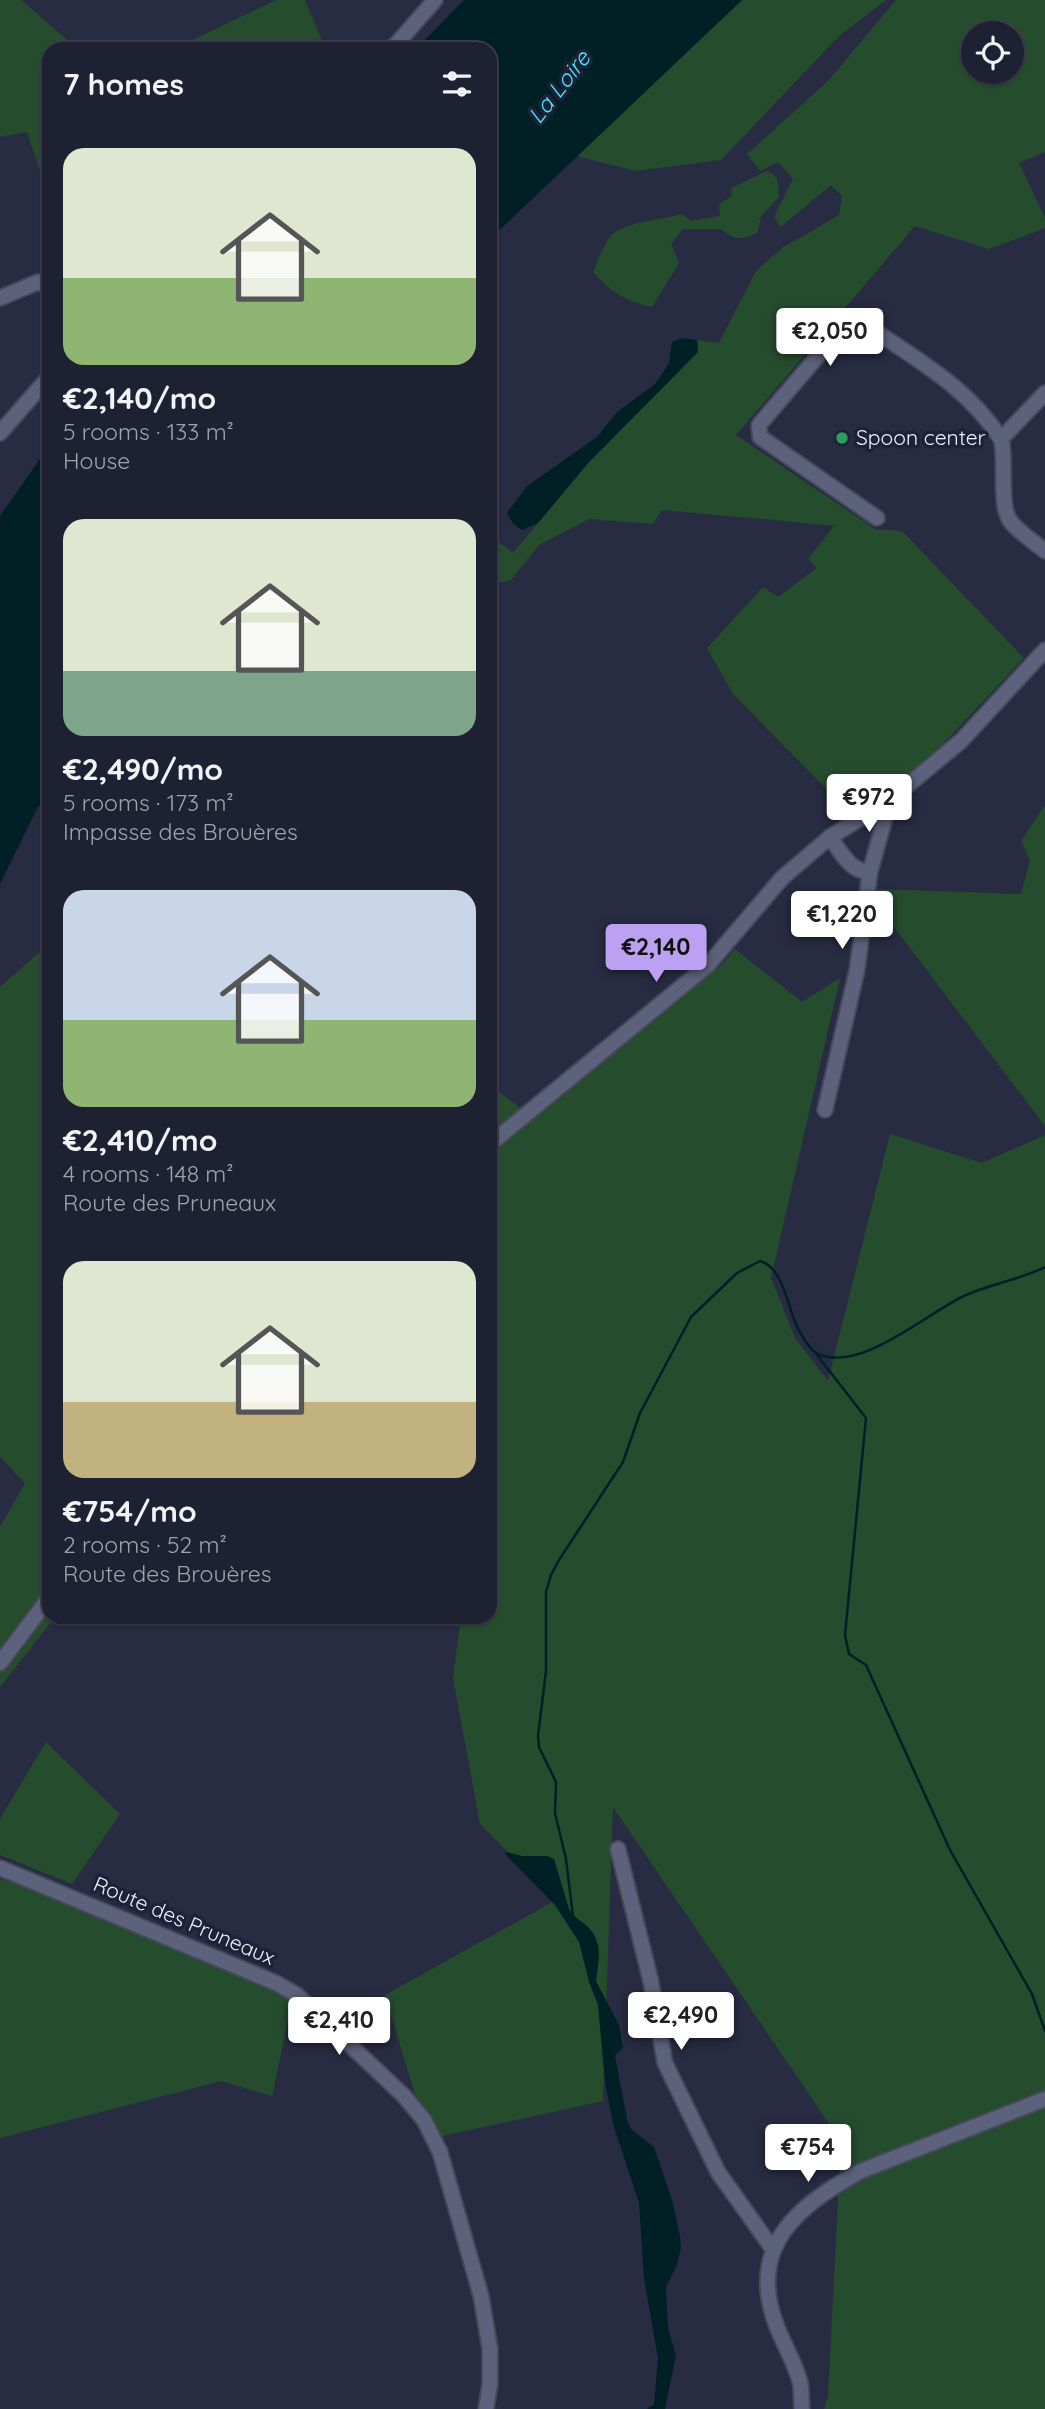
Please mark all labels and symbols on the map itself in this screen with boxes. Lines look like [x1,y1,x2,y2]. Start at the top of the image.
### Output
water label: La Loire [521,44,597,129]
pin: €2,050 [773,308,887,368]
place label: Spoon center [856,424,986,450]
marker: Spoon center [834,430,850,446]
pin: €972 [828,774,910,834]
pin: €1,220 [785,892,899,951]
pin: €2,140 [599,925,713,984]
street label: Route des Pruneaux [90,1870,279,1970]
pin: €2,490 [624,1993,738,2052]
pin: €2,410 [282,1997,396,2057]
pin: €754 [767,2124,849,2184]

